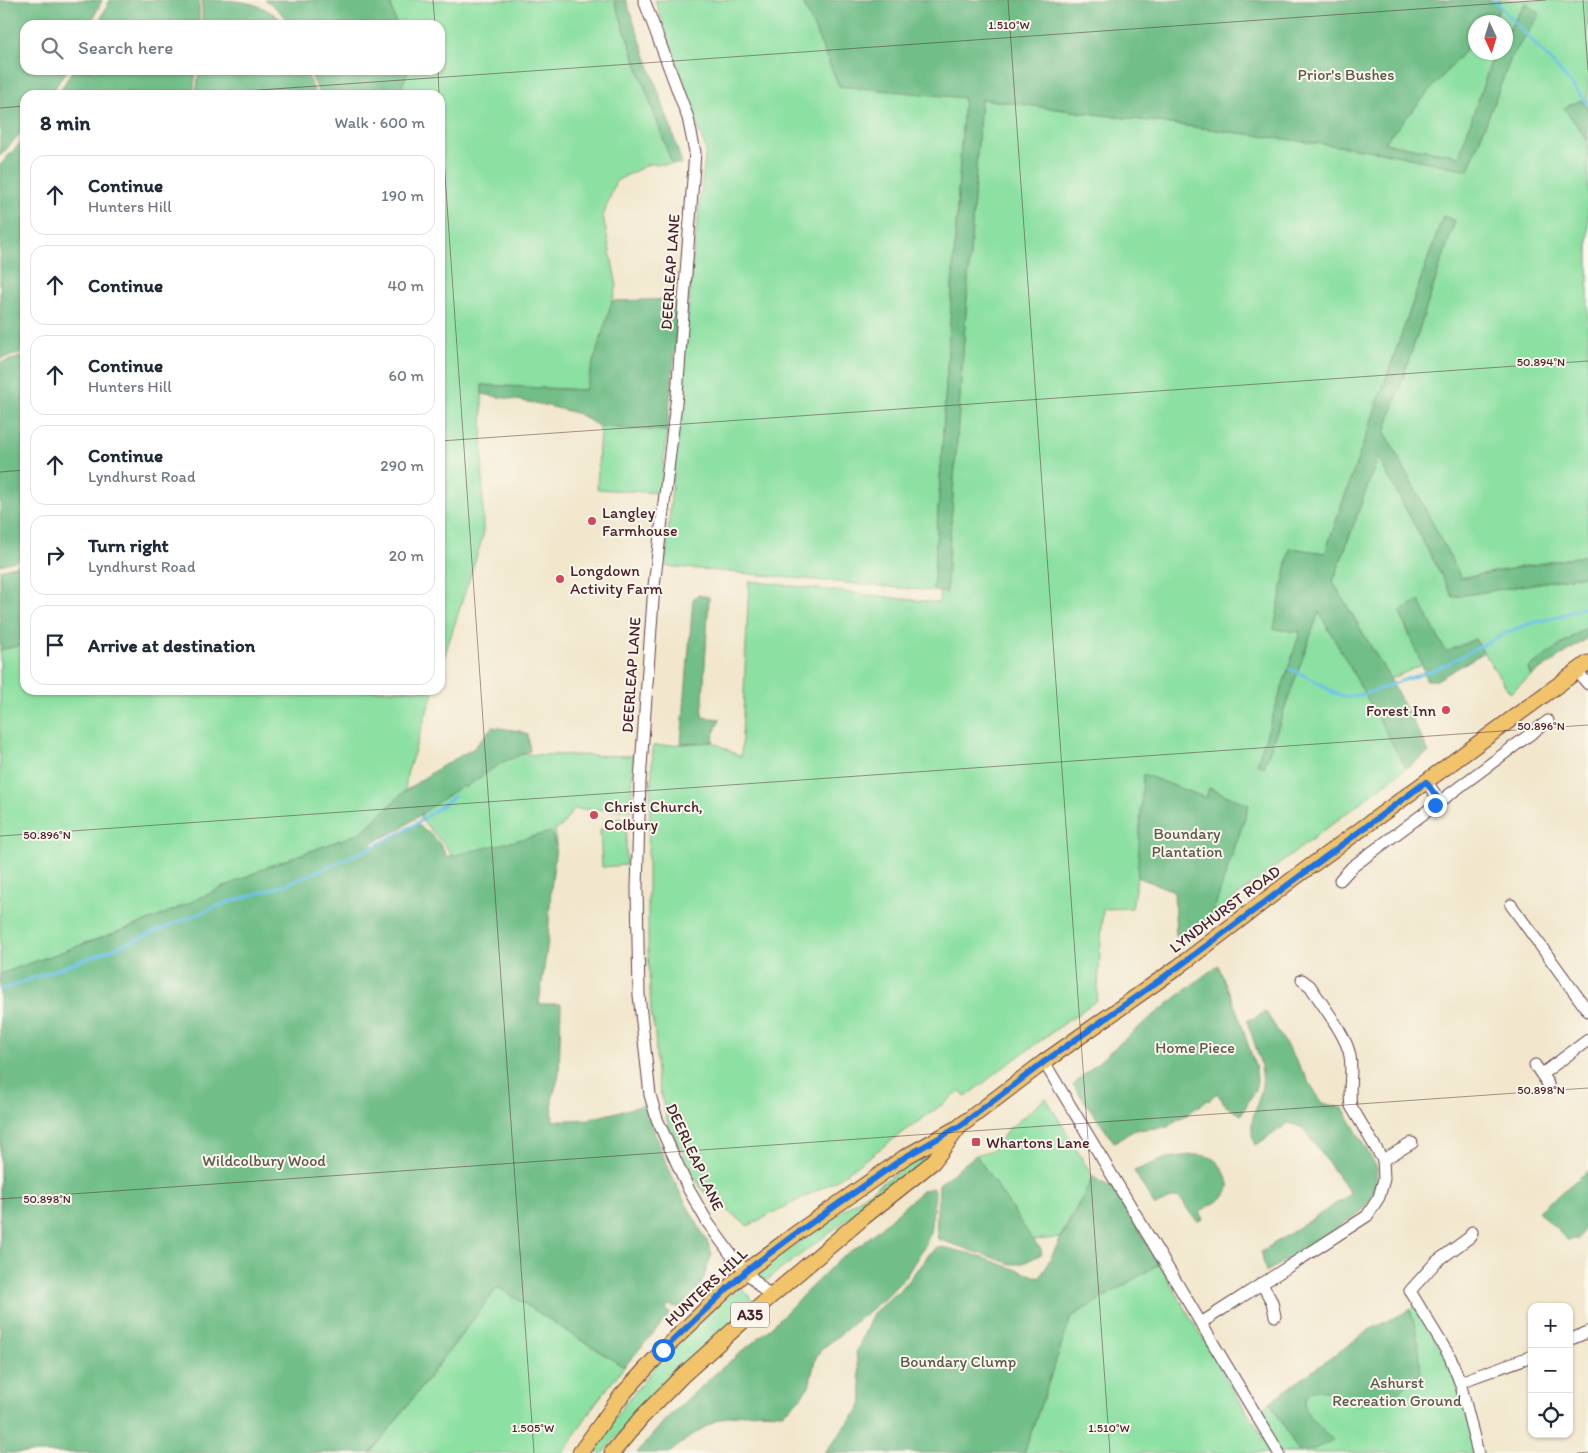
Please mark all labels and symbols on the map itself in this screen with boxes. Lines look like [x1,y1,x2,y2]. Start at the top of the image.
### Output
north arrow [1468,15,1513,60]
text: 1.510°W [988,18,1030,32]
park label: Prior's Bushes [1298,65,1394,84]
street label: DEERLEAP LANE [656,213,684,331]
text: 50.894°N [1517,355,1565,369]
place label: Langley Farmhouse [602,503,678,540]
marker: Langley Farmhouse [586,515,598,527]
place label: Longdown Activity Farm [570,561,663,598]
marker: Longdown Activity Farm [554,573,566,585]
street label: DEERLEAP LANE [617,616,645,734]
place label: Forest Inn [1366,701,1436,720]
marker: Forest Inn [1440,704,1452,716]
text: 50.896°N [1517,719,1565,733]
route end [1424,794,1447,817]
place label: Christ Church, Colbury [604,797,703,834]
marker: Christ Church, Colbury [588,809,600,821]
park label: Boundary Plantation [1151,824,1223,861]
text: 50.896°N [23,828,71,842]
street label: LYNDHURST ROAD [1166,861,1285,957]
park label: Home Piece [1155,1038,1235,1057]
text: 50.898°N [1517,1083,1565,1097]
street label: DEERLEAP LANE [662,1100,728,1214]
place label: Whartons Lane [986,1133,1090,1152]
marker: Whartons Lane [970,1136,982,1148]
park label: Wildcolbury Wood [202,1151,326,1170]
text: 50.898°N [23,1192,71,1206]
street label: HUNTERS HILL [661,1244,751,1330]
road number: A35 [731,1302,769,1328]
route start [652,1339,675,1362]
park label: Boundary Clump [900,1352,1016,1371]
park label: Ashurst Recreation Ground [1332,1373,1462,1410]
text: 1.505°W [512,1421,554,1435]
text: 1.510°W [1088,1421,1130,1435]

